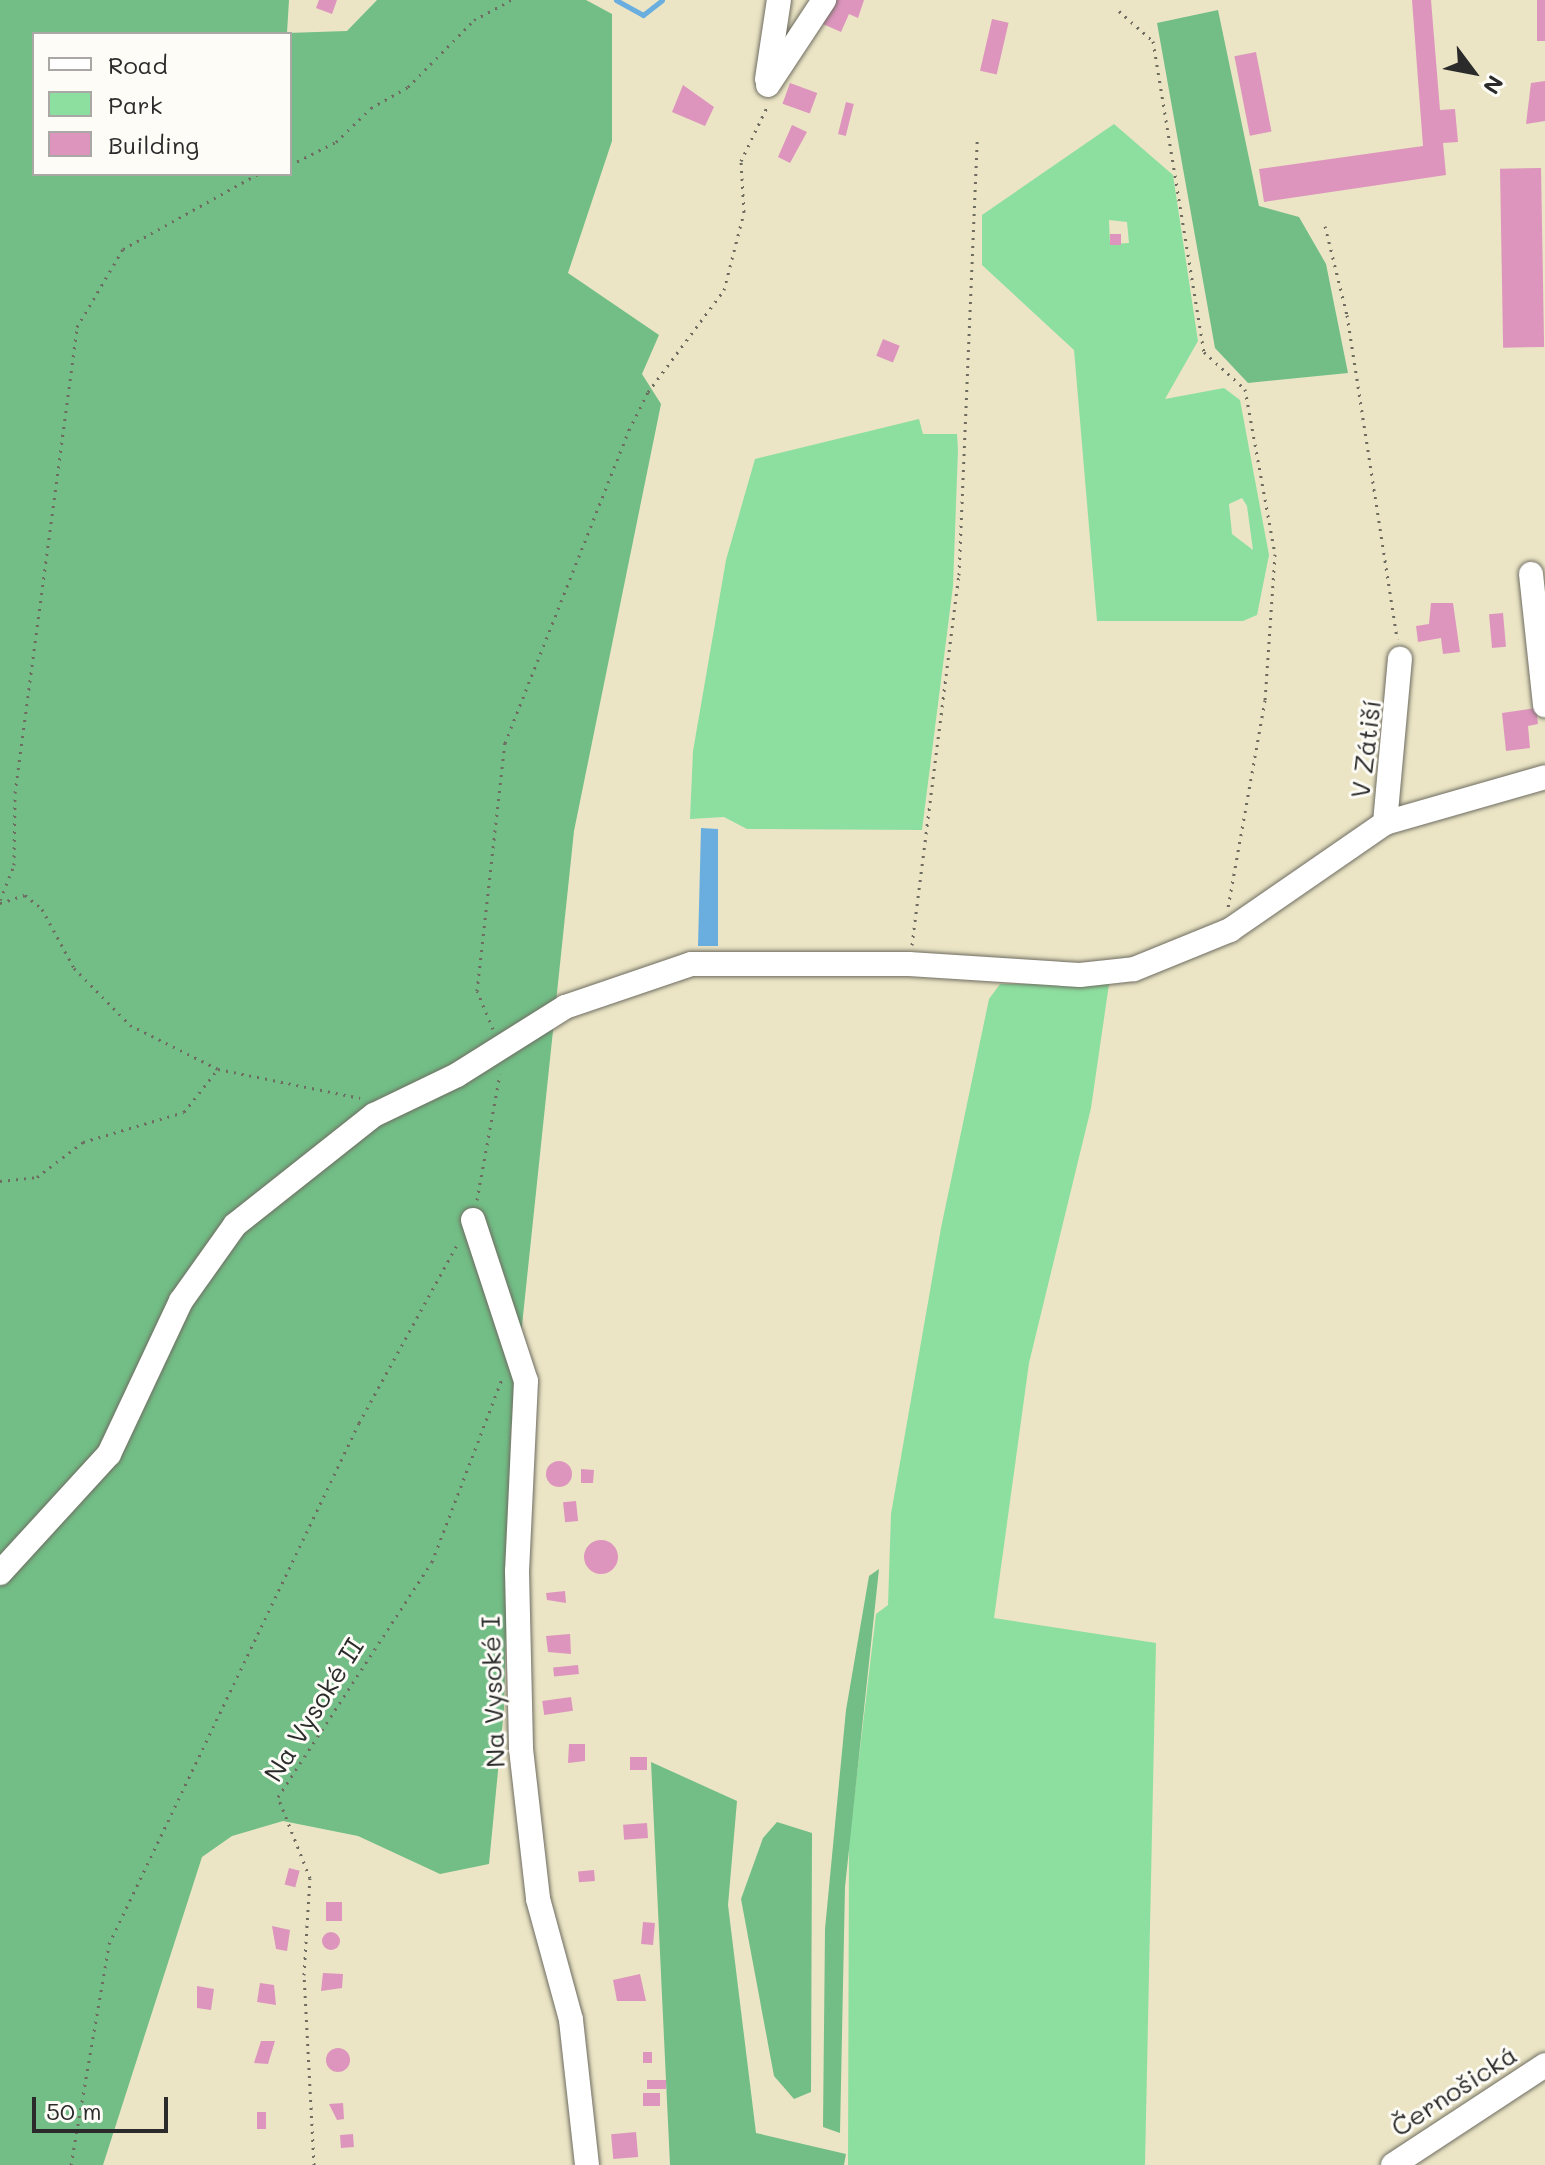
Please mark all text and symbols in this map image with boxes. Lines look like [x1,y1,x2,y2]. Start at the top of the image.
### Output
legend [32,32,292,176]
north arrow [1433,32,1513,112]
text: Road [108,49,168,80]
text: N [1477,70,1511,100]
text: Park [108,89,162,120]
text: Building [108,129,199,160]
street label: V Zátiší [1344,698,1388,800]
street label: Na Vysoké I [475,1616,511,1768]
street label: Na Vysoké II [258,1633,370,1787]
street label: Černošická [1385,2039,1523,2143]
scale bar [36,2081,172,2131]
text: 50 m [46,2095,102,2126]

